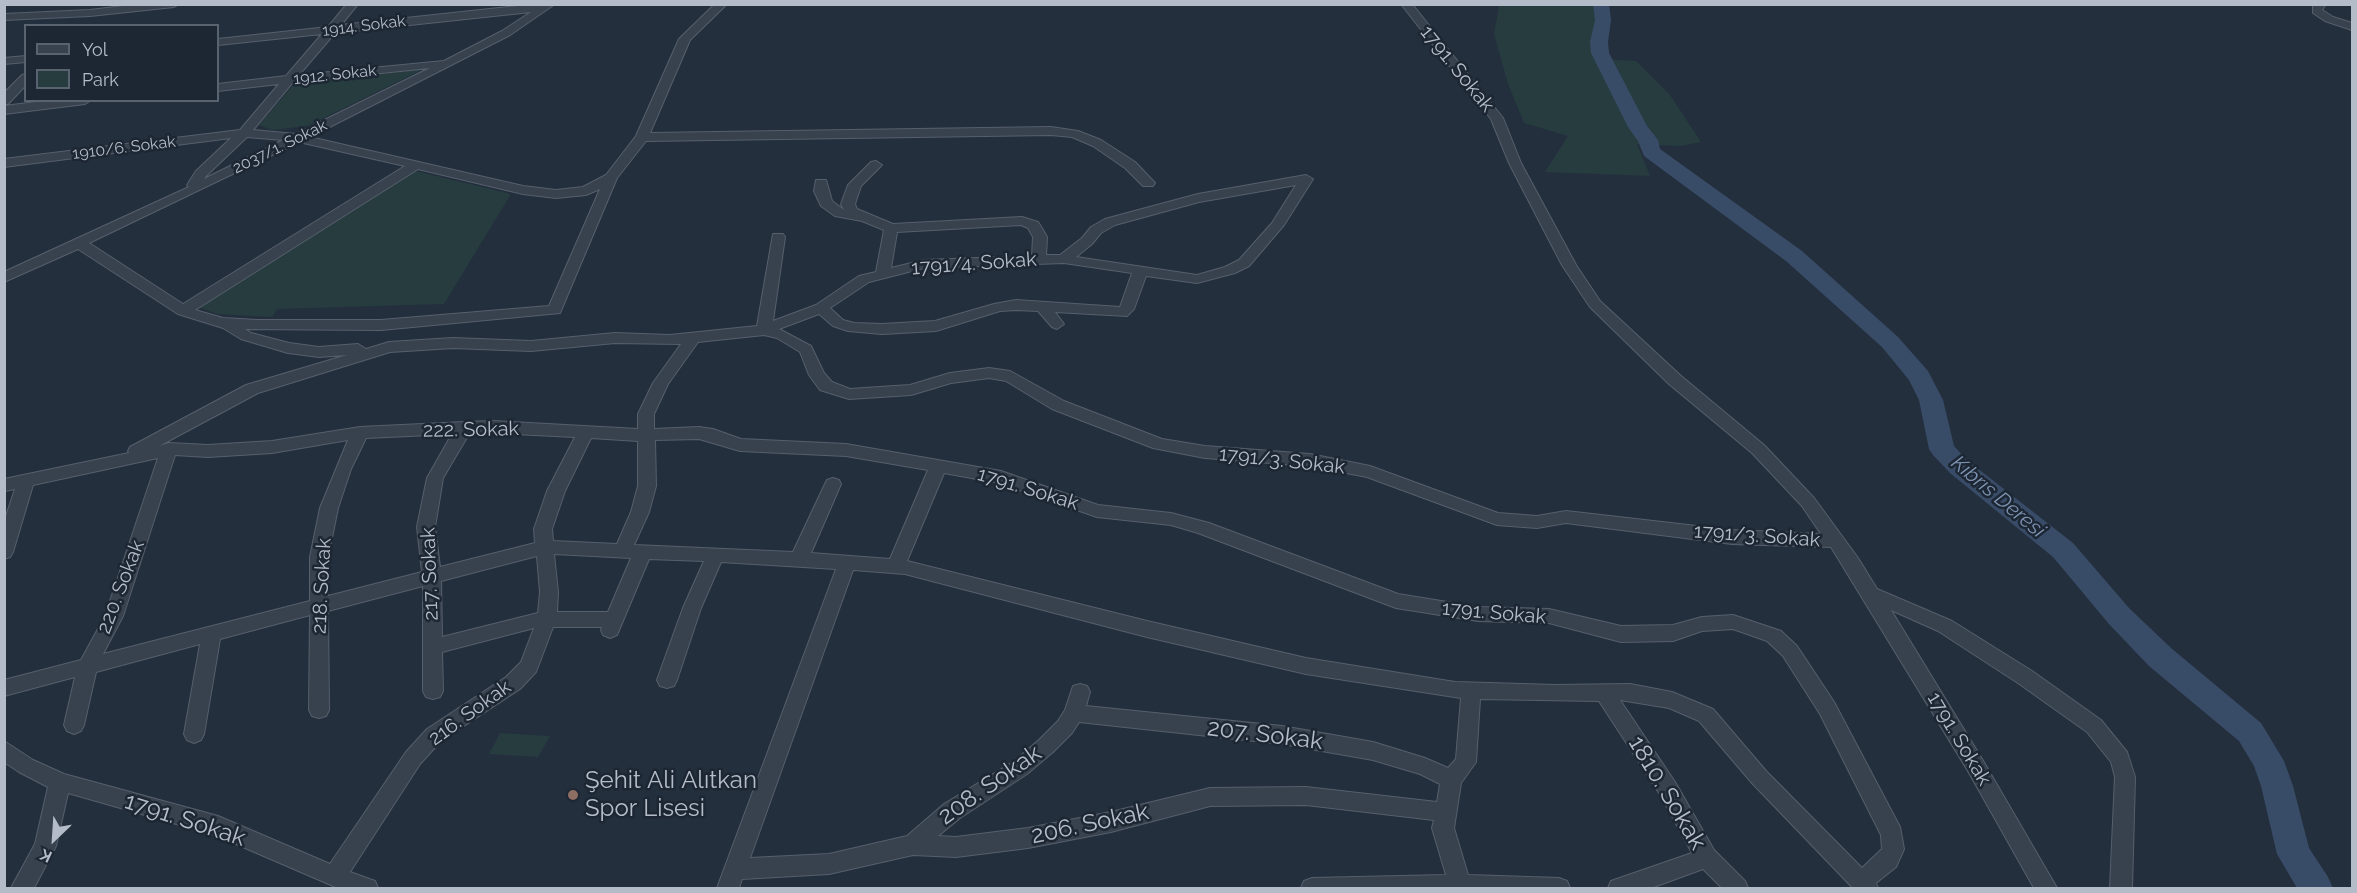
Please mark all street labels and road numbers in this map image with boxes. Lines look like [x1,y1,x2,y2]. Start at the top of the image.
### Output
street label: 1914. Sokak [321,11,407,41]
street label: 1791. Sokak [1415,21,1499,117]
street label: 1912. Sokak [293,61,377,89]
street label: 2037/1. Sokak [230,116,330,178]
street label: 1910/6. Sokak [71,132,177,164]
street label: 1791/4. Sokak [911,248,1037,280]
street label: 222. Sokak [423,417,519,443]
street label: 1791/3. Sokak [1218,442,1346,480]
street label: 1791. Sokak [975,462,1081,516]
street label: 1791/3. Sokak [1693,520,1821,552]
street label: 217. Sokak [416,527,444,621]
street label: 220. Sokak [92,537,150,637]
street label: 218. Sokak [308,538,336,634]
street label: 1791. Sokak [1441,596,1547,630]
street label: 216. Sokak [424,675,516,751]
street label: 1791. Sokak [1922,688,1996,790]
street label: 207. Sokak [1206,714,1324,756]
street label: 1810. Sokak [1622,731,1712,855]
street label: 208. Sokak [933,739,1047,831]
street label: 1791. Sokak [121,787,249,853]
street label: 206. Sokak [1028,797,1152,851]

